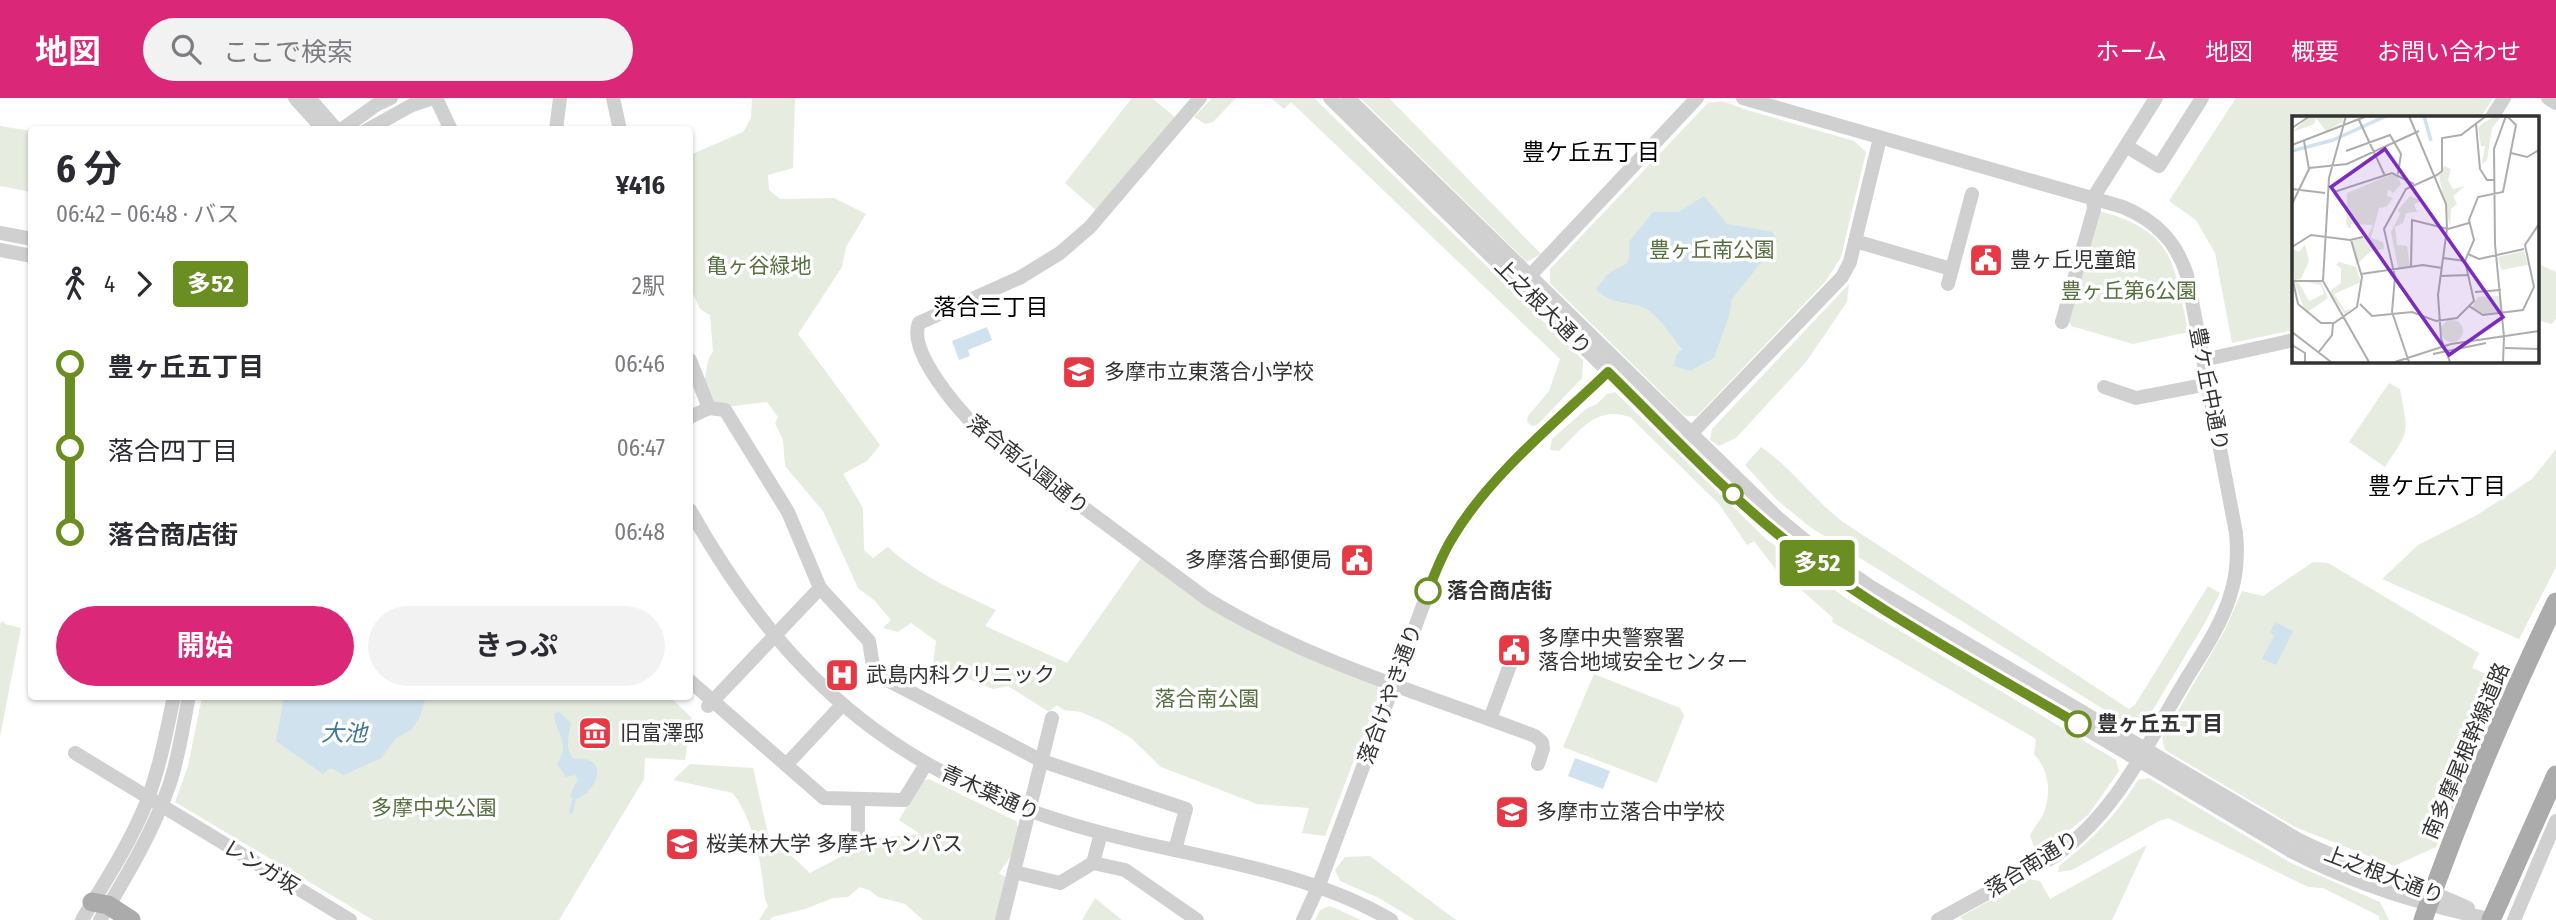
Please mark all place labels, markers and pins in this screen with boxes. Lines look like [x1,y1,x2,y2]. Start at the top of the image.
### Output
public building icon: 豊ヶ丘児童館 [1967,241,2005,279]
place label: 豊ヶ丘児童館 [2010,247,2136,273]
school or university icon: 多摩市立東落合小学校 [1060,353,1098,391]
place label: 多摩市立東落合小学校 [1104,359,1314,385]
unlabelled marker [1723,484,1743,504]
public building icon: 多摩落合郵便局 [1338,541,1376,579]
place label: 多摩落合郵便局 [1185,547,1332,573]
marker: 落合商店街 [1415,578,1441,604]
place label: 落合商店街 [1447,578,1552,604]
place label: 多摩中央警察署 落合地域安全センター [1538,625,1748,675]
public building icon: 多摩中央警察署 落合地域安全センター [1495,631,1533,669]
hospital icon: 武島内科クリニック [823,656,861,694]
place label: 武島内科クリニック [866,662,1055,688]
marker: 豊ヶ丘五丁目 [2065,711,2091,737]
place label: 豊ヶ丘五丁目 [2097,711,2223,737]
museum icon: 旧富澤邸 [576,714,614,752]
place label: 旧富澤邸 [620,720,704,746]
school or university icon: 多摩市立落合中学校 [1493,793,1531,831]
place label: 多摩市立落合中学校 [1536,799,1725,825]
school or university icon: 桜美林大学 多摩キャンパス [663,825,701,863]
place label: 桜美林大学 多摩キャンパス [706,831,963,857]

